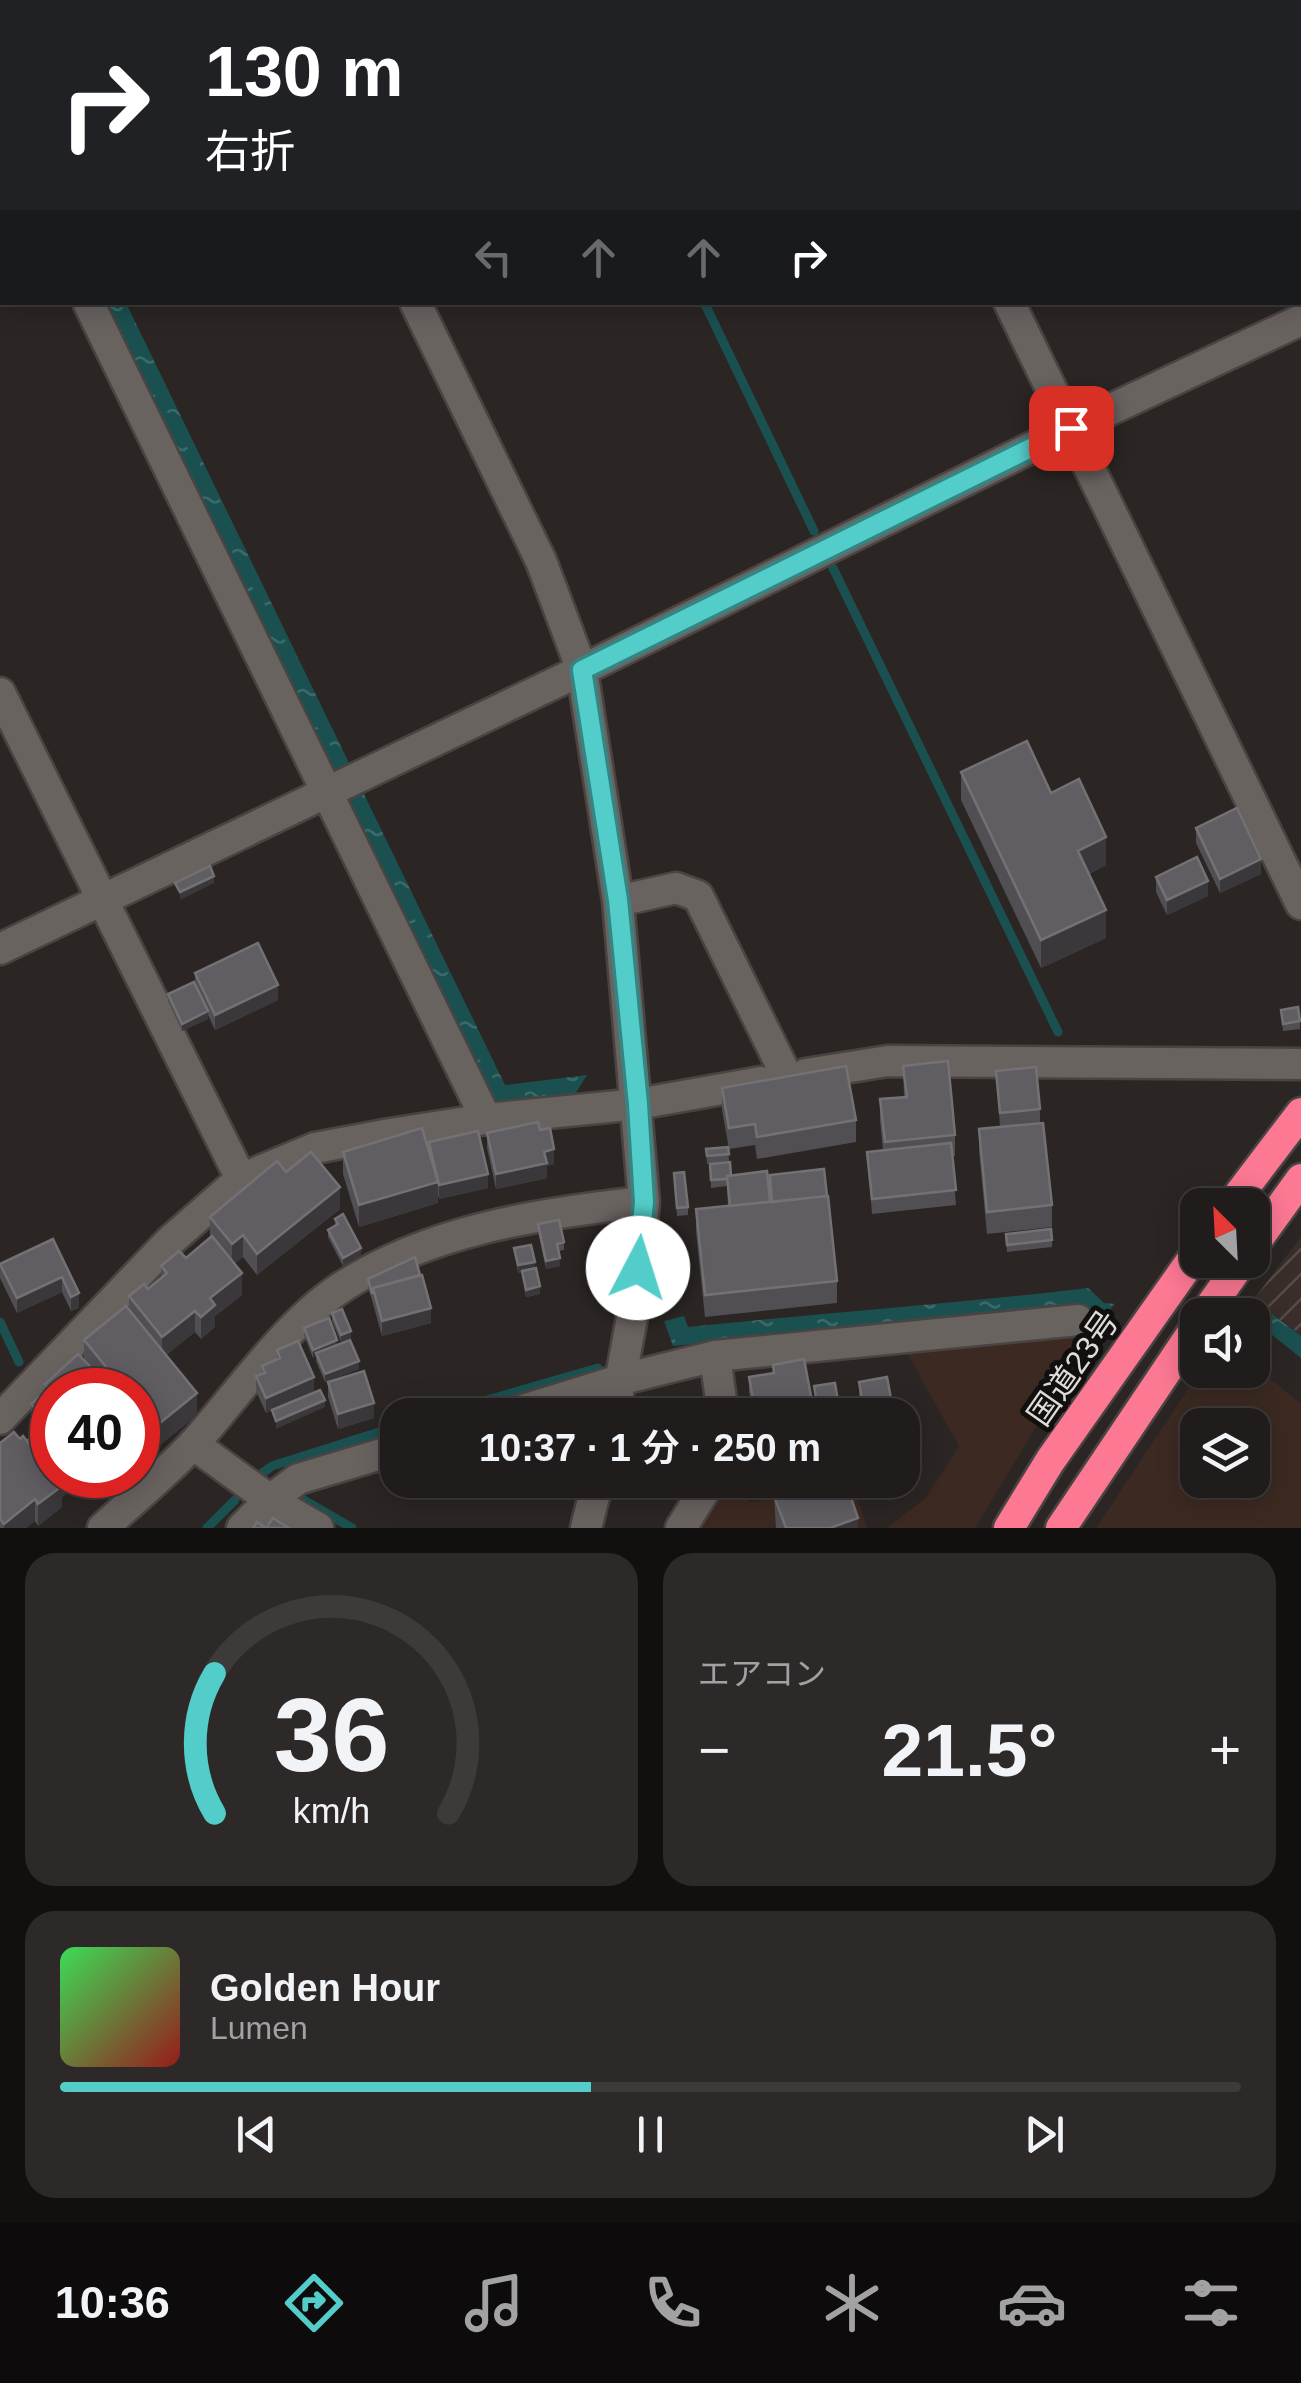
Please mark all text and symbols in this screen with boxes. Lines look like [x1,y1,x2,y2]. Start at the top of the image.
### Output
text: 130 m [205,33,403,111]
icon: right [40,40,170,170]
text: 右折 [205,126,295,177]
icon: left [466,230,521,285]
icon: ahead [571,230,626,285]
icon: ahead [676,230,731,285]
icon: right [781,230,836,285]
pin [1029,386,1114,471]
icon: arrive [1044,401,1099,456]
north arrow [1180,1188,1270,1278]
map controls [1180,1188,1270,1498]
position arrow [586,1216,690,1320]
button: sound [1180,1298,1270,1388]
street label: 国道23号 [1021,1304,1125,1432]
speed limit sign: 40 [30,1368,160,1498]
button: layers [1180,1408,1270,1498]
text: 10:37 · 1 分 · 250 m [479,1427,821,1469]
text: エアコン [698,1656,826,1692]
text: 36 [274,1677,389,1793]
text: 21.5° [882,1708,1057,1792]
text: − [698,1719,730,1781]
text: + [1209,1719,1241,1781]
text: km/h [293,1791,370,1831]
text: Golden Hour [210,1967,440,2009]
text: Lumen [210,2010,308,2046]
icon: previous [229,2107,284,2162]
icon: pause [623,2107,678,2162]
icon: next [1017,2107,1072,2162]
icon: directions [279,2268,349,2338]
icon: music [459,2268,529,2338]
icon: phone [638,2268,708,2338]
icon: climate [817,2268,887,2338]
icon: car [997,2268,1067,2338]
icon: filters [1176,2268,1246,2338]
text: 10:36 [55,2277,170,2328]

